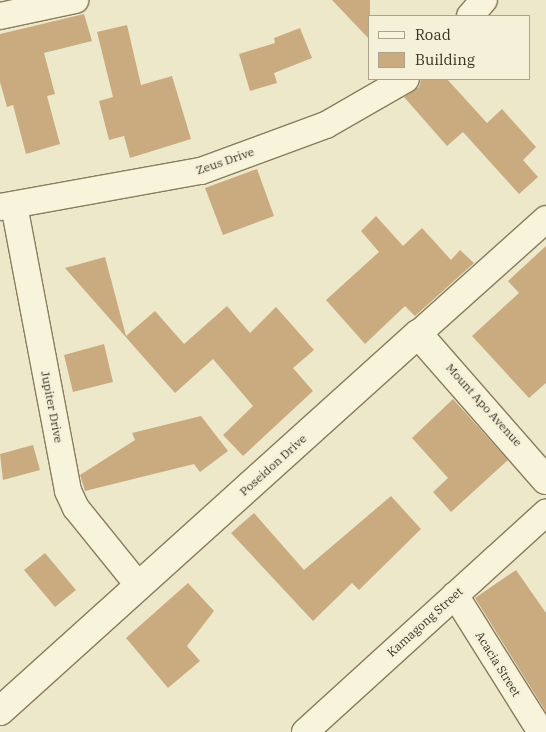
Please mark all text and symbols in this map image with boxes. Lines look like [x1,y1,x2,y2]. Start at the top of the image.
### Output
legend [368,15,531,80]
text: Road [415,25,451,44]
text: Building [415,50,475,69]
street label: Zeus Drive [194,144,256,178]
street label: Mount Apo Avenue [443,361,525,449]
street label: Jupiter Drive [38,370,66,444]
street label: Poseidon Drive [237,431,309,499]
street label: Kamagong Street [384,584,466,660]
street label: Acacia Street [472,629,524,699]

